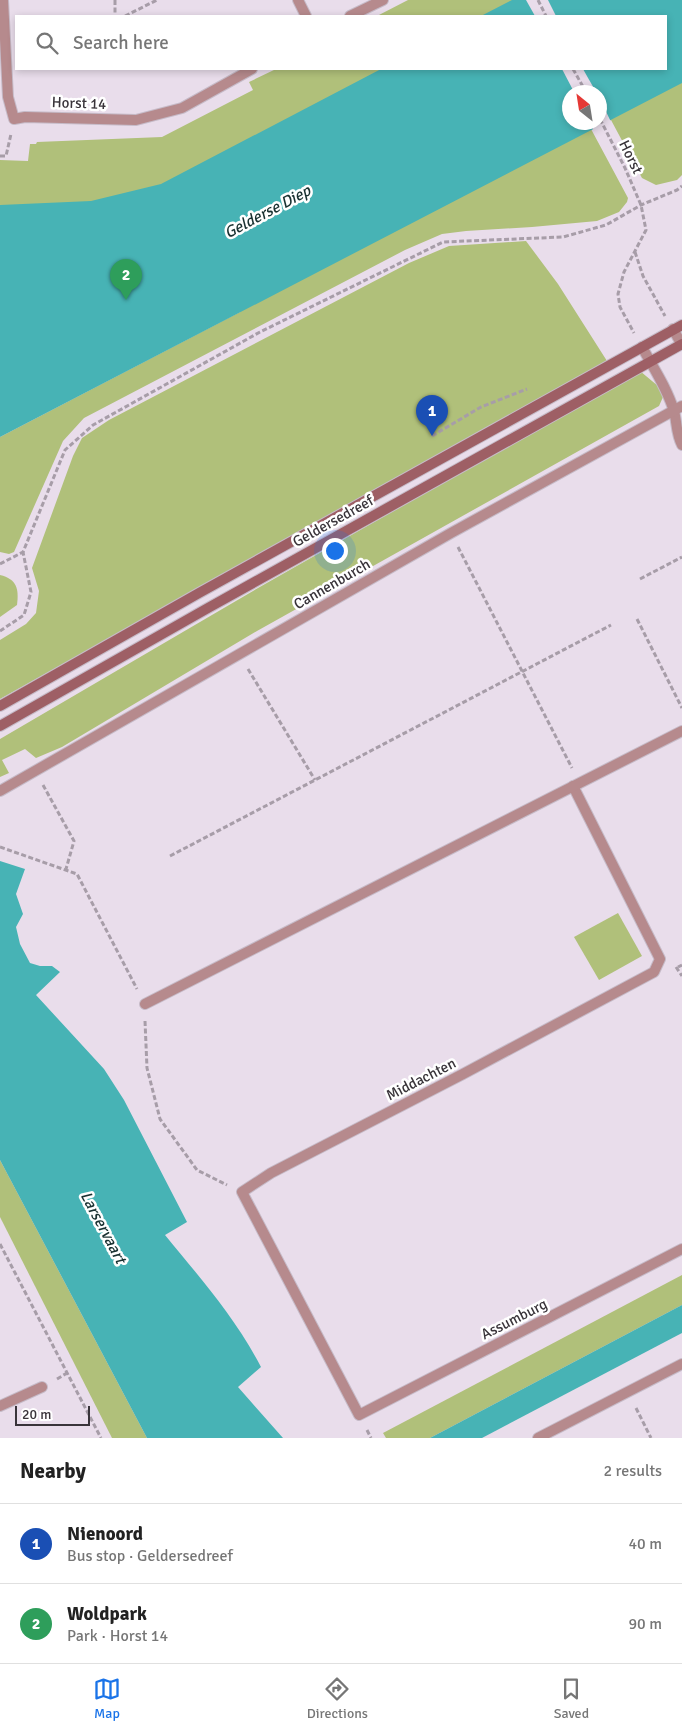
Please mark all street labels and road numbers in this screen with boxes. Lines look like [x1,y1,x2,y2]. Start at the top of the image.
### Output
street label: Horst 14 [51,93,107,113]
street label: Horst [615,137,647,177]
street label: Geldersedreef [289,491,377,551]
street label: Cannenburch [291,555,373,613]
street label: Middachten [383,1054,459,1104]
street label: Assumburg [478,1295,550,1343]

